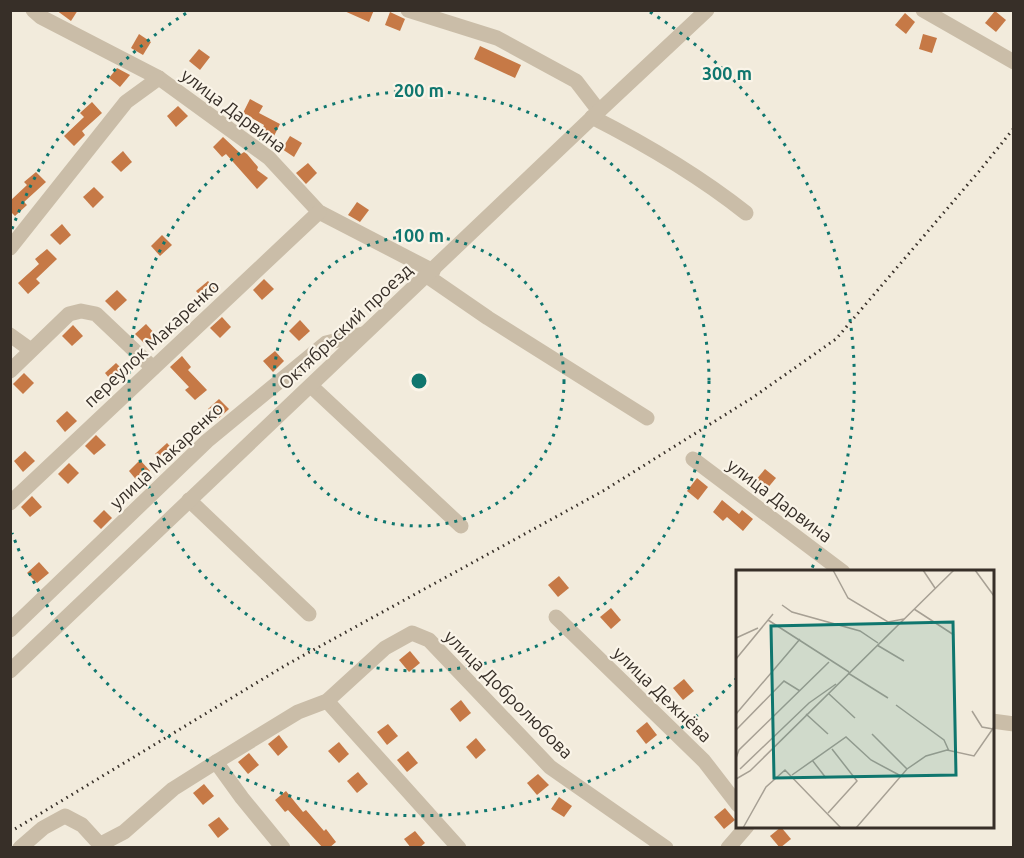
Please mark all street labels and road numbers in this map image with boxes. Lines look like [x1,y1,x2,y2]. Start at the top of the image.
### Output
street label: улица Дарвина [178,64,290,156]
street label: Октябрьский проезд [274,259,416,393]
street label: переулок Макаренко [79,275,223,411]
street label: улица Макаренко [105,397,227,513]
street label: улица Дарвина [724,454,836,546]
street label: улица Добролюбова [441,626,577,762]
street label: улица Дежнёва [610,642,716,746]

